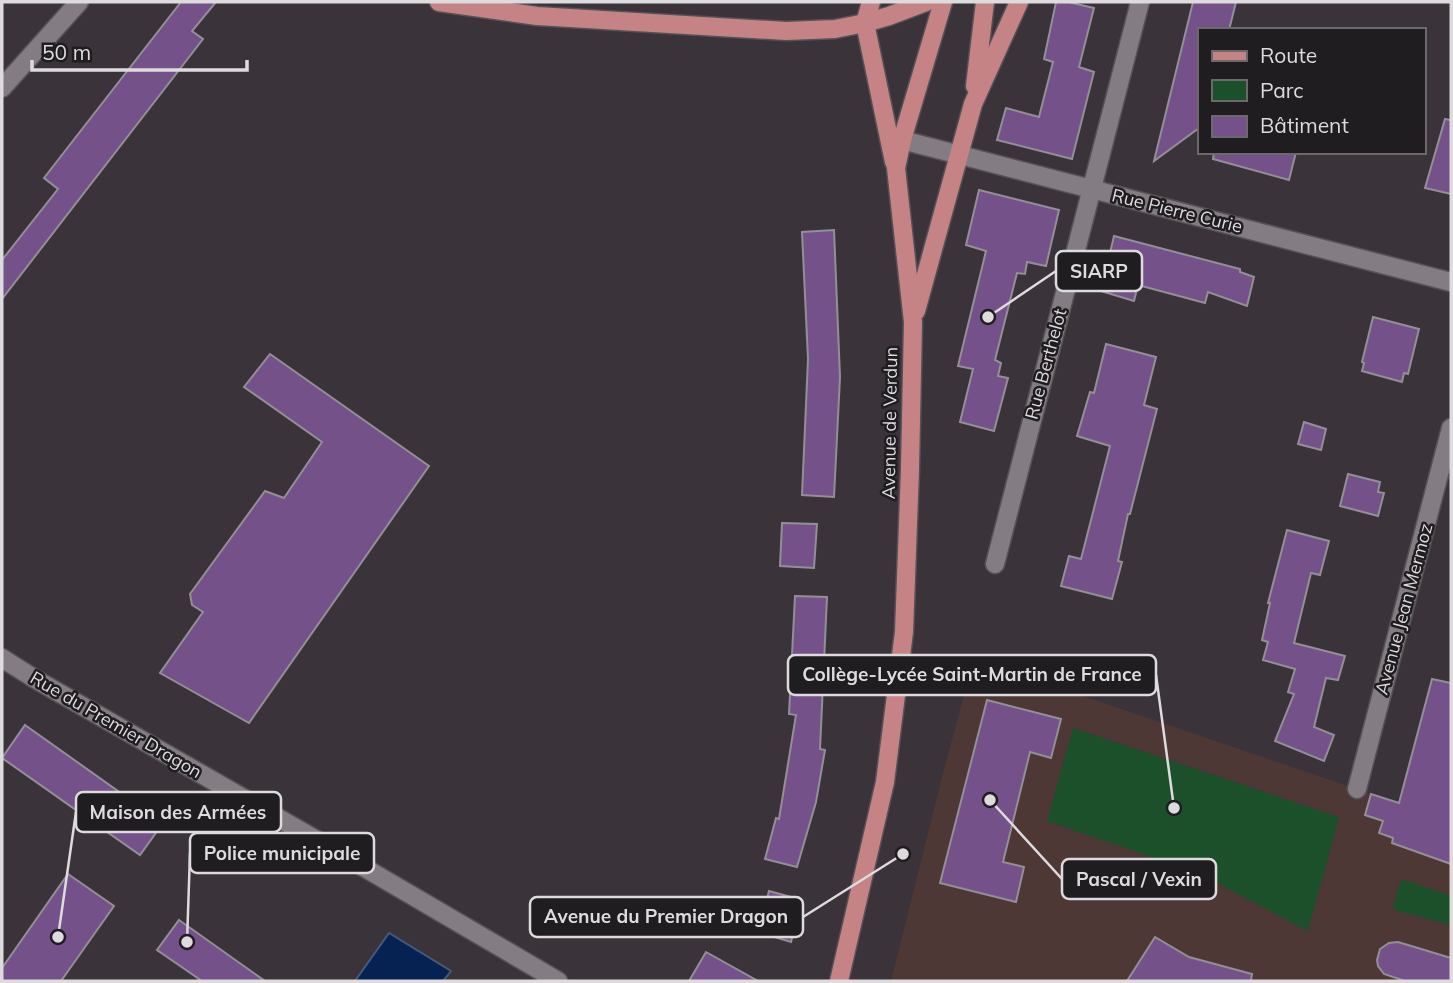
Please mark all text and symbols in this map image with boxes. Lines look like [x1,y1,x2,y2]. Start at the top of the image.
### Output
scale bar [32,28,247,72]
legend [1198,28,1425,154]
text: 50 m [42,39,91,65]
text: Route [1260,42,1317,68]
text: Parc [1260,77,1304,103]
text: Bâtiment [1260,112,1349,138]
street label: Rue Pierre Curie [1109,183,1245,238]
callout: SIARP [1056,251,1142,291]
text: SIARP [1070,259,1128,283]
street label: Rue Berthelot [1020,306,1071,422]
street label: Avenue de Verdun [877,347,902,499]
street label: Avenue Jean Mermoz [1370,521,1437,697]
callout: Collège-Lycée Saint-Martin de France [788,655,1156,695]
text: Collège-Lycée Saint-Martin de France [802,662,1142,686]
street label: Rue du Premier Dragon [26,666,206,783]
callout: Maison des Armées [76,792,281,832]
text: Maison des Armées [90,800,266,824]
callout: Police municipale [190,833,374,873]
text: Police municipale [204,841,360,865]
callout: Pascal / Vexin [1062,859,1216,899]
text: Pascal / Vexin [1076,867,1202,891]
callout: Avenue du Premier Dragon [530,897,803,937]
text: Avenue du Premier Dragon [544,904,788,928]

